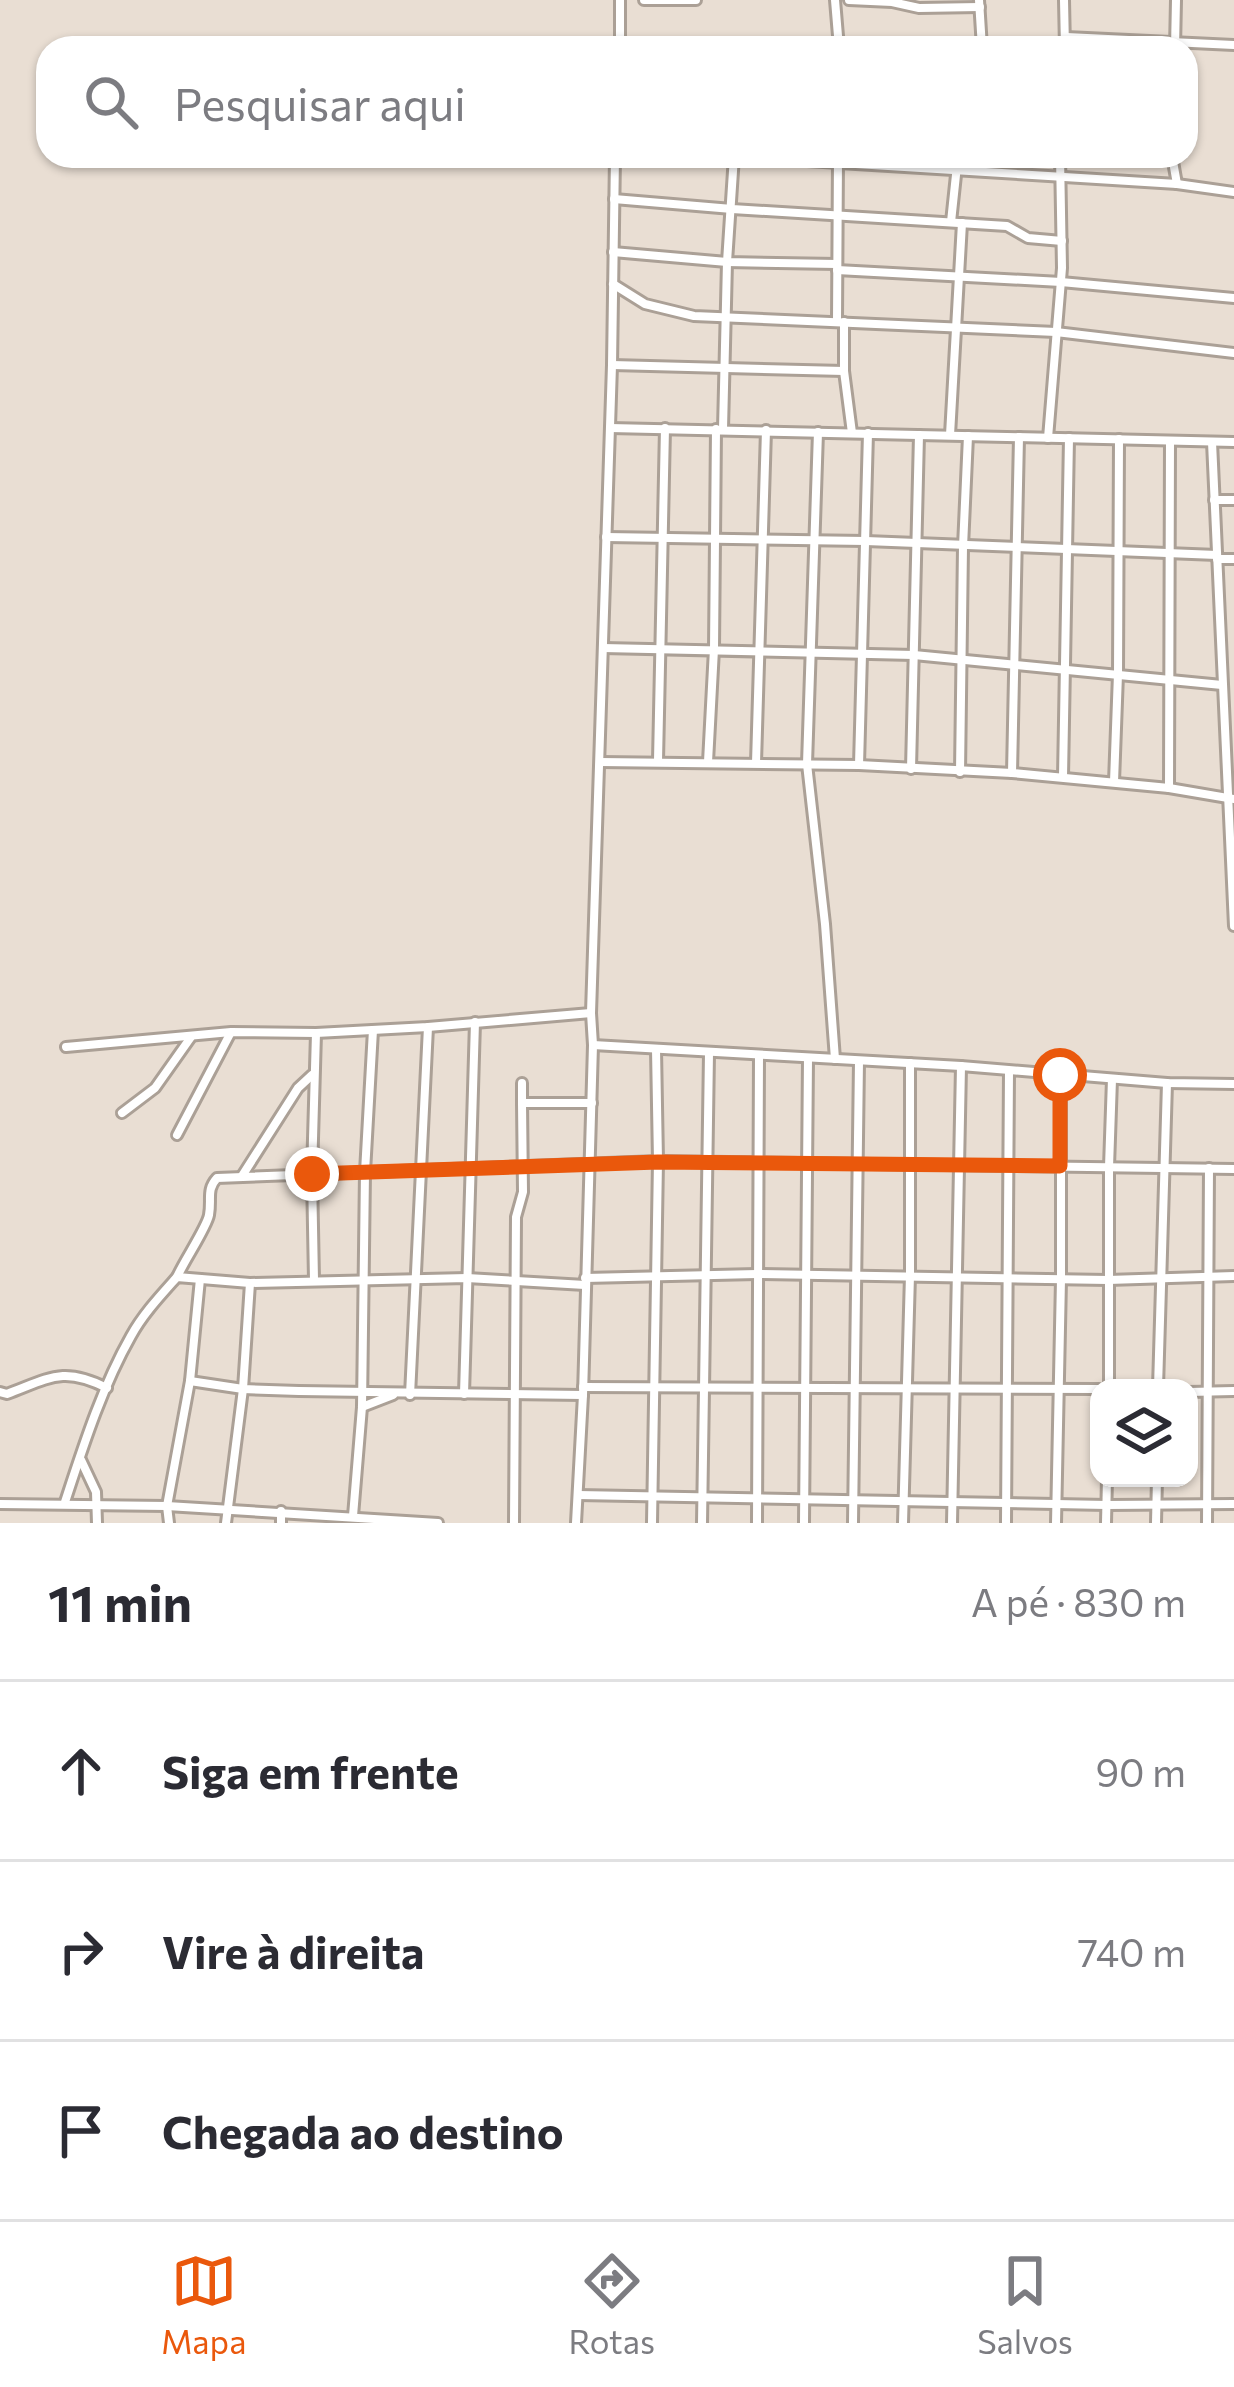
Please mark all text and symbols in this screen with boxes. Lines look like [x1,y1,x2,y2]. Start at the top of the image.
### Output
search box [36,36,1198,168]
icon: search [78,69,144,135]
text: Pesquisar aqui [174,75,466,130]
route start [1033,1048,1087,1102]
route end [285,1147,339,1201]
map controls [1090,1379,1198,1487]
button: layers [1090,1379,1198,1487]
text: 11 min [48,1570,192,1633]
text: A pé · 830 m [971,1577,1186,1625]
icon: ahead [48,1738,114,1804]
text: Siga em frente [162,1743,459,1798]
text: 90 m [1095,1747,1186,1795]
icon: right [48,1918,114,1984]
text: Vire à direita [162,1923,425,1978]
text: 740 m [1077,1927,1186,1975]
icon: arrive [48,2098,114,2164]
text: Chegada ao destino [162,2103,564,2158]
tab: Mapa [161,2248,246,2361]
tab: Rotas [569,2248,655,2361]
tab: Salvos [977,2248,1073,2361]

